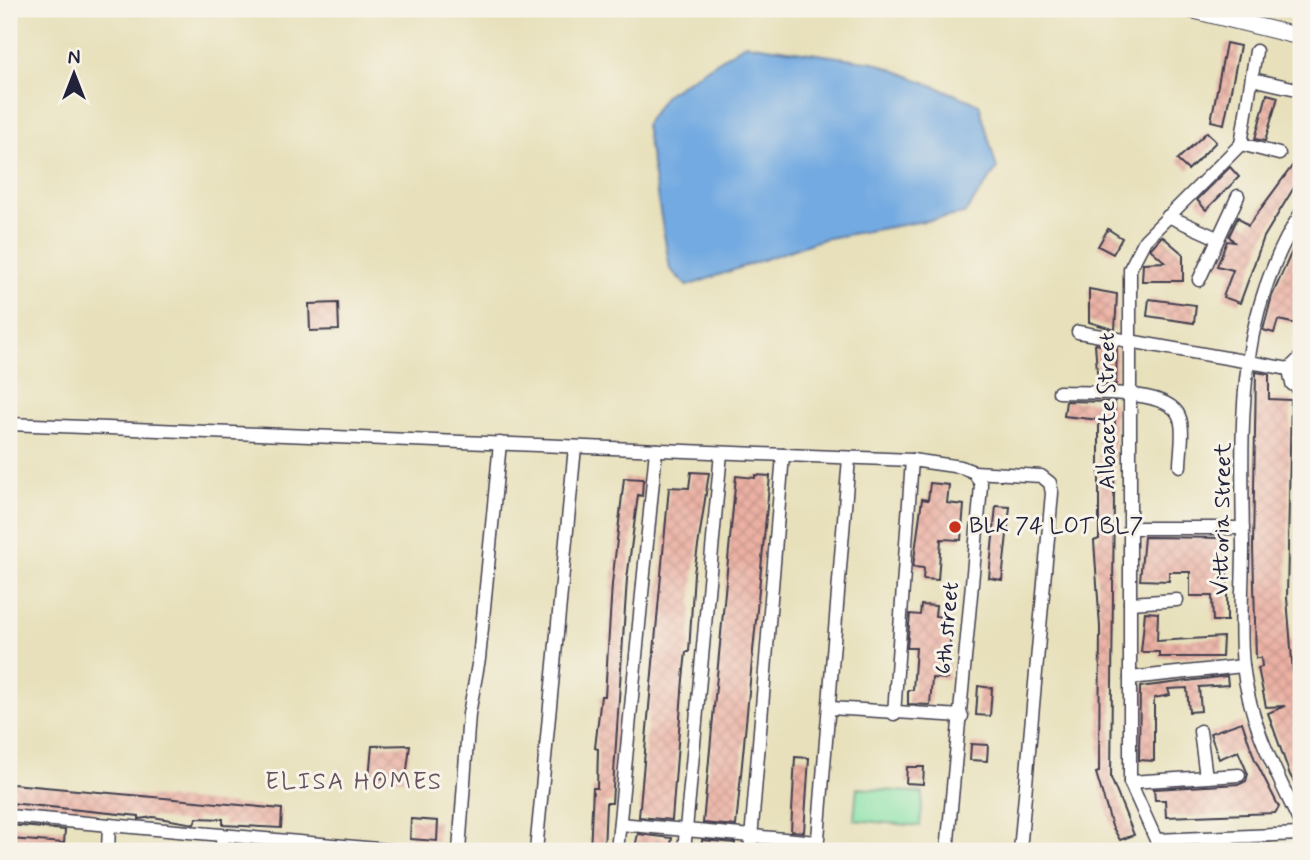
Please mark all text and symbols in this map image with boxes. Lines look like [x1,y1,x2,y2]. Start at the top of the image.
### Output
north arrow [38,38,108,108]
text: N [68,46,80,71]
street label: Albacete Street [1093,332,1123,490]
street label: Vittoria Street [1207,442,1239,596]
place label: BLK 74 LOT BL7 [969,512,1143,542]
marker: BLK 74 LOT BL7 [947,519,963,535]
street label: 6th street [929,581,967,675]
district label: ELISA HOMES [265,767,443,798]

